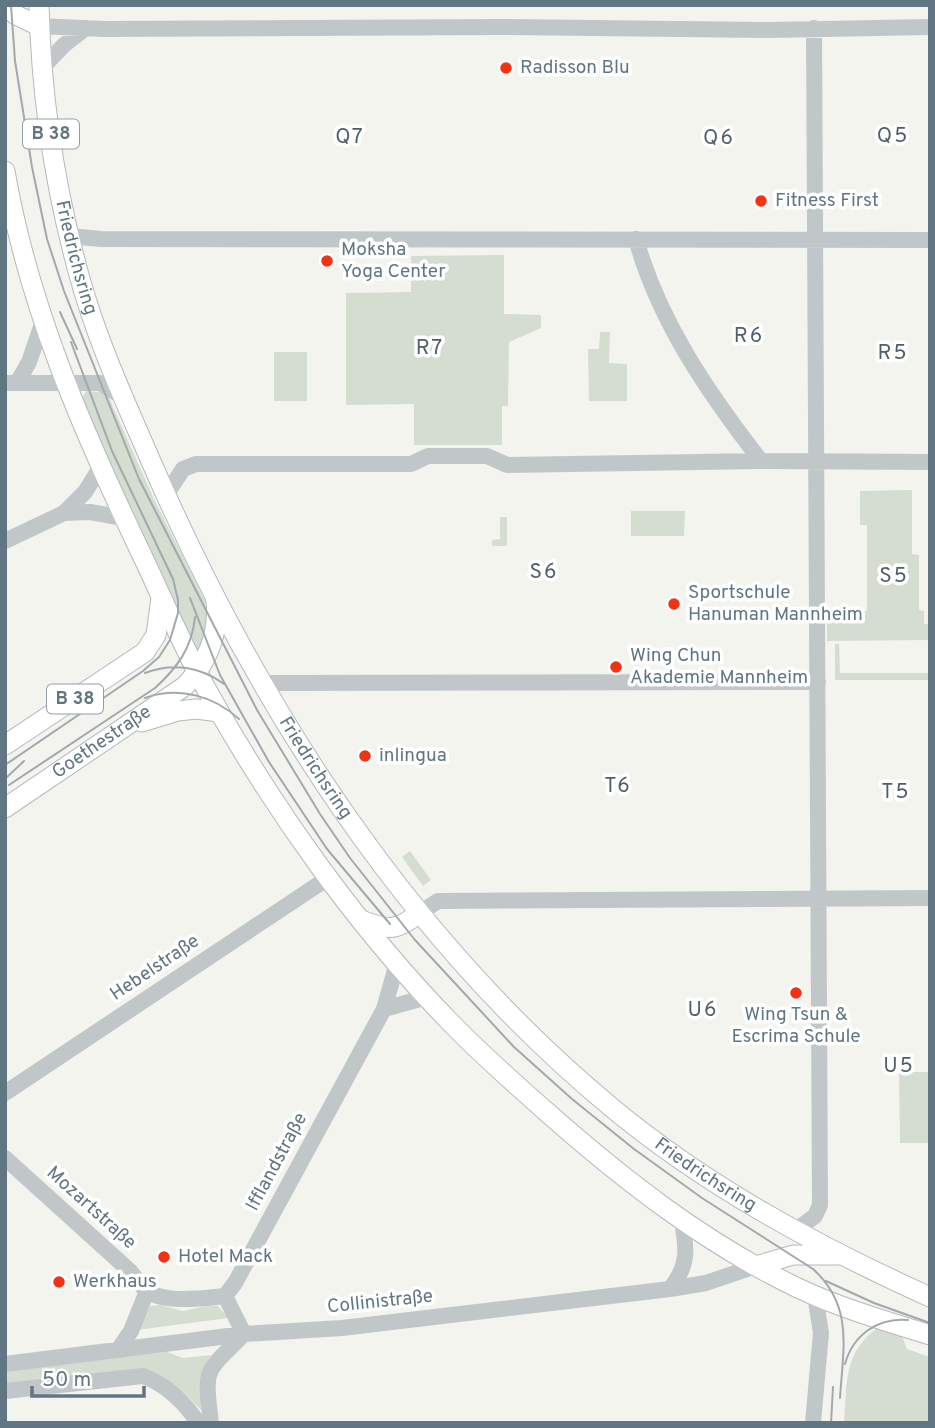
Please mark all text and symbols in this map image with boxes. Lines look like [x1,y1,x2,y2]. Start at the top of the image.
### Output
place label: Radisson Blu [520,56,630,80]
marker: Radisson Blu [498,60,514,76]
road number: B 38 [23,119,79,148]
district label: Q5 [877,123,909,150]
district label: Q7 [335,124,365,151]
district label: Q6 [703,125,735,152]
place label: Fitness First [775,189,879,213]
marker: Fitness First [753,193,769,209]
street label: Friedrichsring [49,198,102,318]
place label: Moksha Yoga Center [341,238,446,284]
marker: Moksha Yoga Center [319,253,335,269]
district label: R6 [734,323,764,350]
district label: R7 [416,335,444,362]
district label: R5 [877,340,909,367]
district label: S6 [529,559,559,586]
district label: S5 [879,563,909,590]
place label: Sportschule Hanuman Mannheim [688,581,863,627]
marker: Sportschule Hanuman Mannheim [666,596,682,612]
place label: Wing Chun Akademie Mannheim [630,644,808,690]
marker: Wing Chun Akademie Mannheim [608,659,624,675]
road number: B 38 [47,684,103,714]
street label: Goethestraße [48,700,156,784]
street label: Friedrichsring [273,712,357,824]
place label: inlingua [379,744,447,768]
marker: inlingua [357,748,373,764]
district label: T6 [604,773,632,800]
district label: T5 [881,779,911,806]
street label: Hebelstraße [106,929,204,1007]
marker: Wing Tsun & Escrima Schule [788,985,804,1001]
district label: U6 [687,997,719,1024]
place label: Wing Tsun & Escrima Schule [731,1003,861,1049]
district label: U5 [883,1053,915,1080]
street label: Ifflandstraße [241,1109,313,1215]
street label: Friedrichsring [649,1133,761,1217]
street label: Mozartstraße [41,1161,141,1255]
place label: Hotel Mack [178,1245,273,1269]
marker: Hotel Mack [156,1249,172,1265]
place label: Werkhaus [73,1270,157,1294]
marker: Werkhaus [51,1274,67,1290]
street label: Collinistraße [326,1285,434,1319]
scale bar [32,1354,144,1398]
text: 50 m [42,1367,91,1394]

